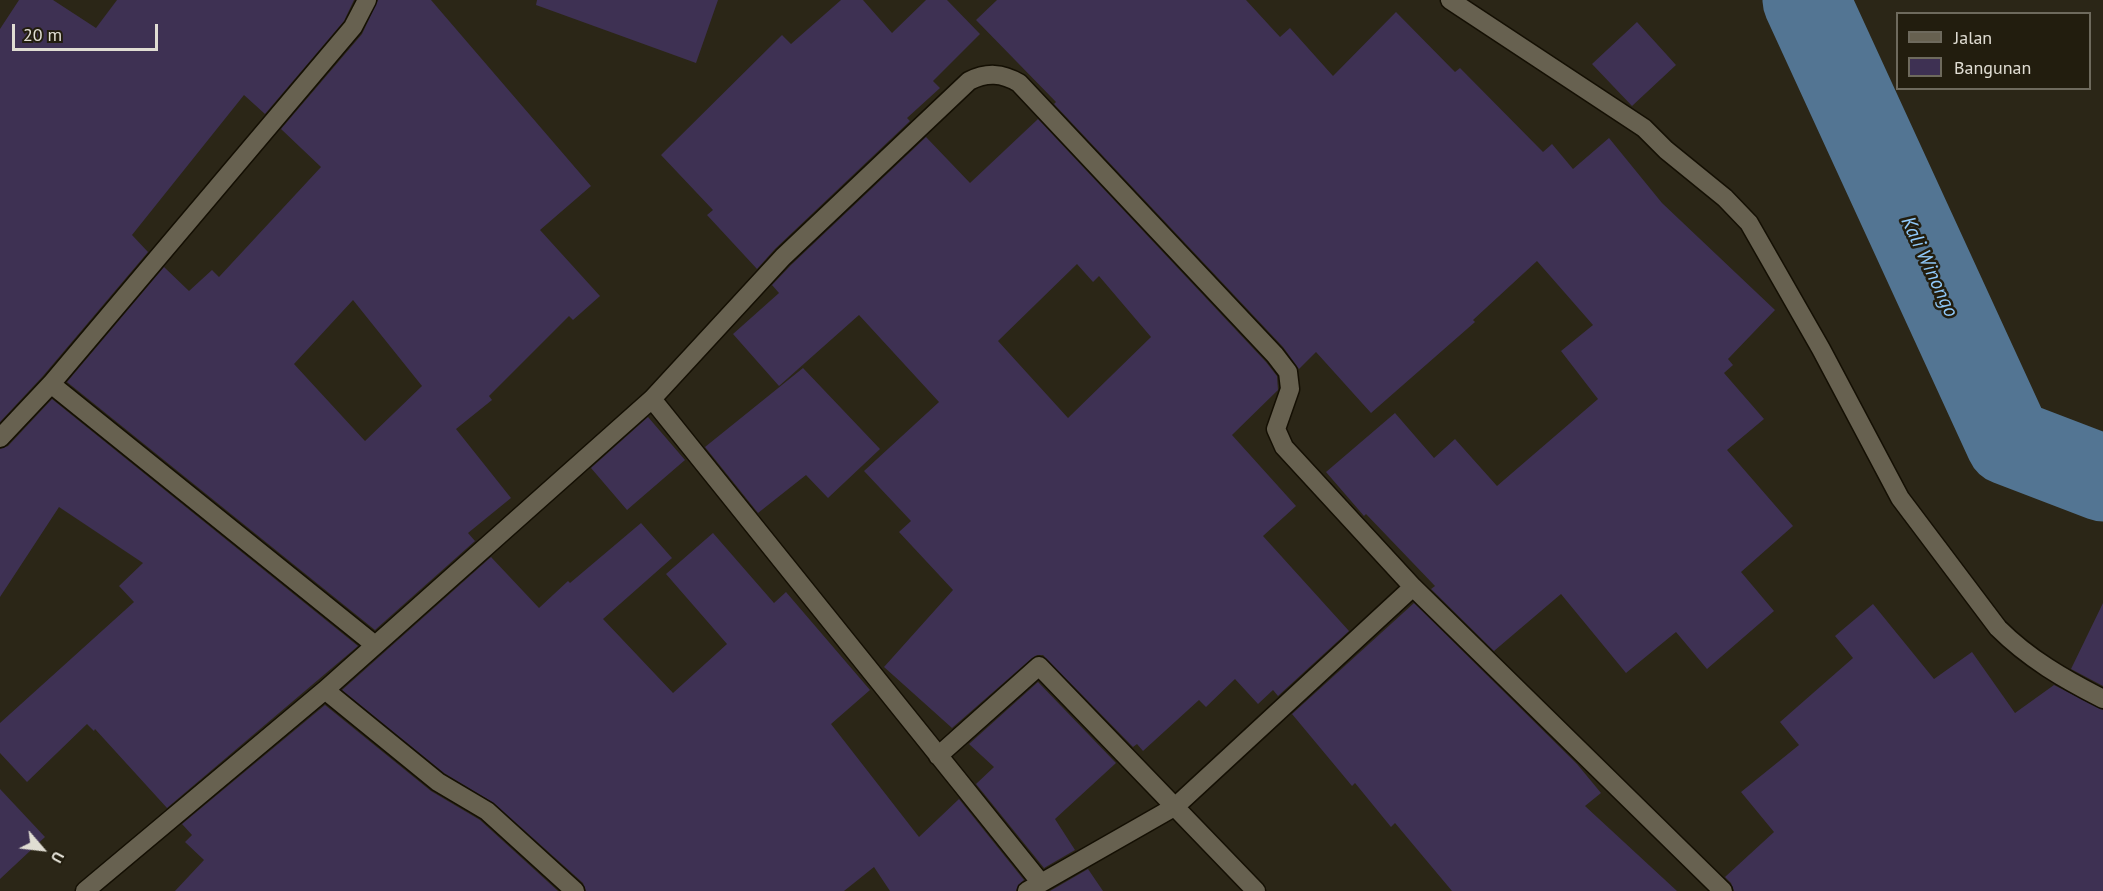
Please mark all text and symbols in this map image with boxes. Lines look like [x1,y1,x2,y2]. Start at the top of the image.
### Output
scale bar [15,12,160,50]
legend [1896,12,2091,90]
text: 20 m [23,23,62,46]
text: Jalan [1954,26,1992,49]
text: Bangunan [1954,56,2031,79]
water label: Kali Winongo [1895,213,1963,321]
north arrow [12,819,72,879]
text: U [47,848,69,867]

